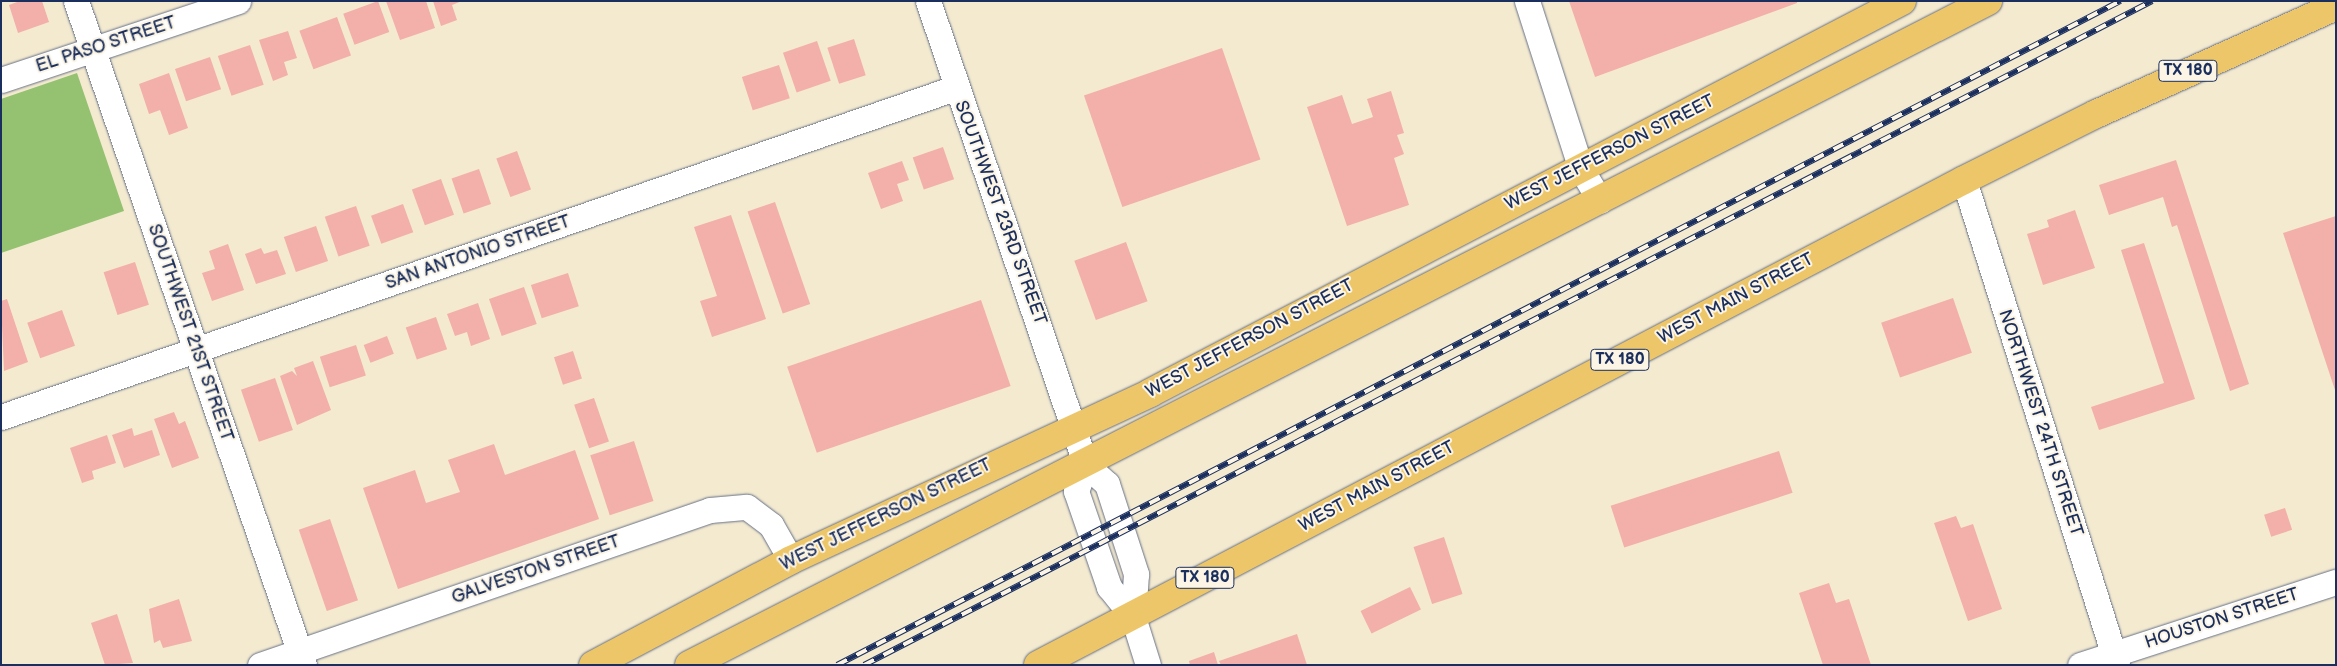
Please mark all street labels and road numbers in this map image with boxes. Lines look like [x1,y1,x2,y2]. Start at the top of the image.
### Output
street label: EL PASO STREET [33,12,179,78]
road number: TX 180 [2158,58,2218,84]
street label: WEST JEFFERSON STREET [1501,90,1719,216]
street label: SOUTHWEST 23RD STREET [949,98,1051,328]
street label: SAN ANTONIO STREET [382,211,574,295]
street label: SOUTHWEST 21ST STREET [143,221,237,445]
street label: WEST MAIN STREET [1654,249,1818,349]
street label: WEST JEFFERSON STREET [1142,275,1358,403]
street label: NORTHWEST 24TH STREET [1993,307,2087,539]
road number: TX 180 [1590,346,1650,374]
street label: WEST MAIN STREET [1295,437,1459,537]
street label: WEST JEFFERSON STREET [776,454,996,576]
street label: GALVESTON STREET [449,531,623,609]
road number: TX 180 [1175,564,1235,592]
street label: HOUSTON STREET [2142,584,2302,654]

